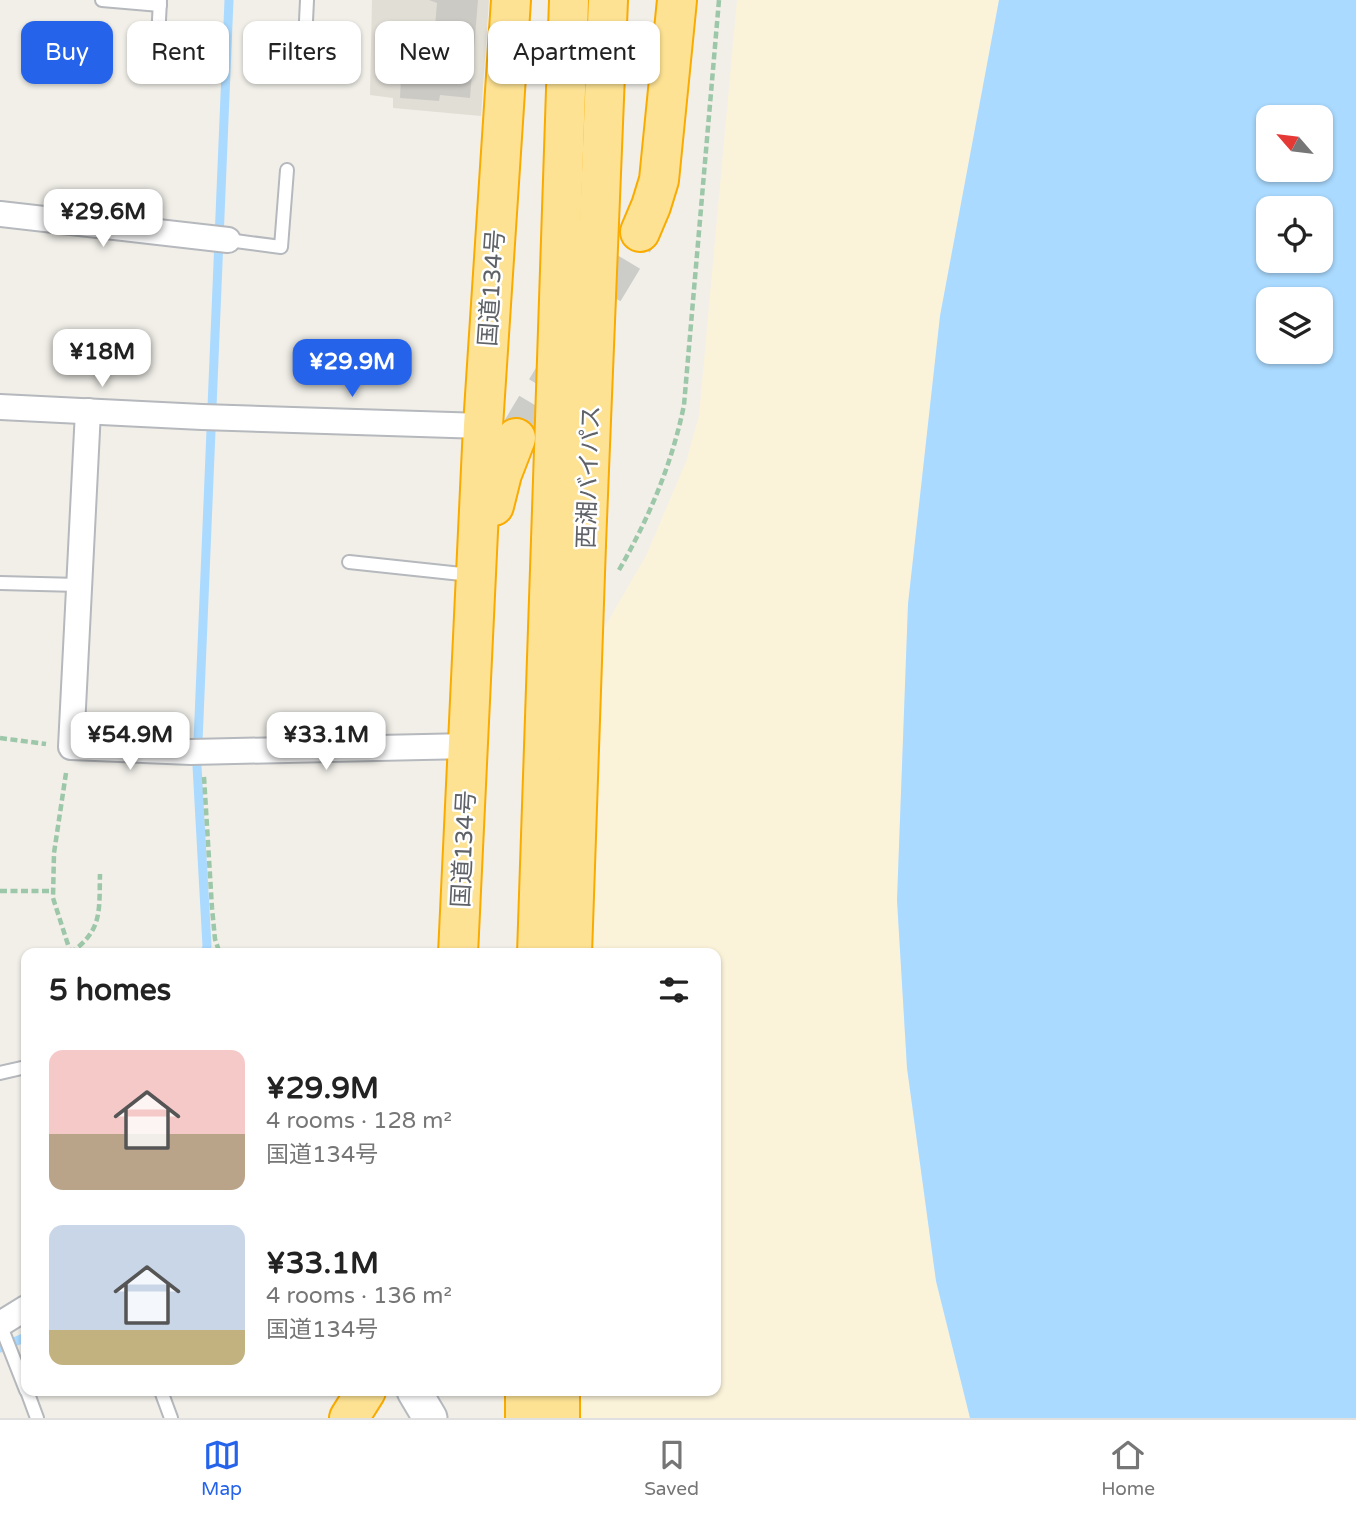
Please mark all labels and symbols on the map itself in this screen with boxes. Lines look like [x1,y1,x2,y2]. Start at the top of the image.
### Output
north arrow [1256,105,1334,182]
pin: ¥29.6M [46,190,160,249]
street label: 国道134号 [473,229,511,347]
pin: ¥18M [61,330,143,389]
pin: ¥29.9M [295,340,409,399]
street label: 西湘バイパス [572,405,606,549]
pin: ¥54.9M [73,712,187,772]
pin: ¥33.1M [269,712,383,772]
street label: 国道134号 [446,790,482,908]

